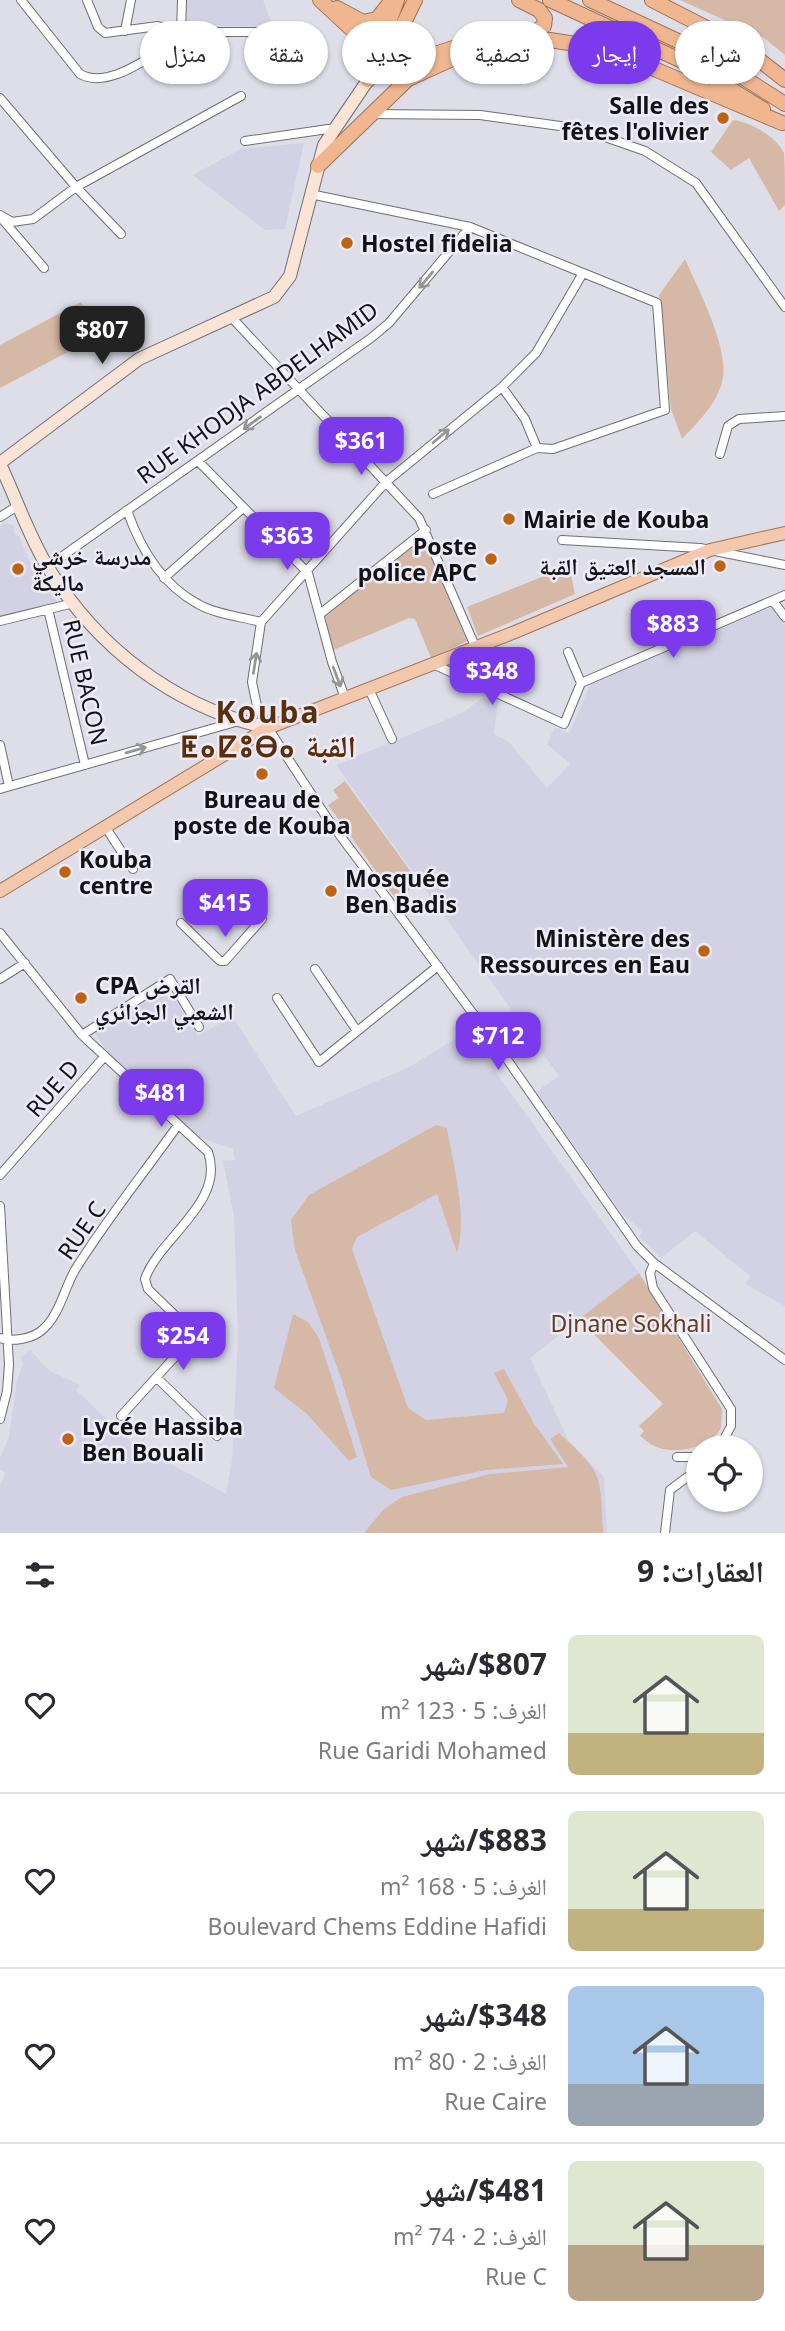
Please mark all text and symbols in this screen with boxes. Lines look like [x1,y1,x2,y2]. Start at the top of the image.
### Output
chip: منزل [140,21,230,84]
chip: شقة [244,21,328,84]
chip: جديد [342,21,436,84]
chip: تصفية [450,21,554,84]
chip: إيجار [568,21,661,84]
chip: شراء [675,21,765,84]
place label: Salle des fêtes l'olivier [561,89,709,147]
marker: Salle des fêtes l'olivier [715,110,731,126]
place label: Hostel fidelia [361,227,513,259]
marker: Hostel fidelia [339,235,355,251]
one-way arrow [418,270,434,288]
street label: RUE KHODJA ABDELHAMID [130,293,384,491]
pin: $807 [61,306,143,366]
text: $807 [76,313,128,345]
one-way arrow [243,416,261,431]
pin: $361 [320,418,402,477]
text: $361 [335,424,387,456]
one-way arrow [432,429,450,444]
place label: Mairie de Kouba [523,503,709,535]
marker: Mairie de Kouba [501,511,517,527]
pin: $363 [246,512,328,572]
text: $363 [261,519,313,551]
place label: Poste police APC [358,530,477,588]
place label: مدرسة خرشي ماليكة [32,540,152,598]
place label: المسجد العتيق القبة [539,550,706,582]
marker: Poste police APC [483,551,499,567]
marker: المسجد العتيق القبة [712,558,728,574]
marker: مدرسة خرشي ماليكة [10,561,26,577]
pin: $883 [632,600,714,660]
text: $883 [647,607,699,639]
street label: RUE BACON [56,616,116,748]
pin: $348 [451,648,533,707]
one-way arrow [249,652,262,675]
text: $348 [466,654,518,686]
one-way arrow [332,665,345,687]
district label: Kouba ⵟⴰⵇⵓⴱⴰ القبة [180,691,356,766]
one-way arrow [125,743,147,756]
marker: Bureau de poste de Kouba [254,766,270,782]
place label: Bureau de poste de Kouba [173,783,351,841]
place label: Kouba centre [79,843,153,901]
place label: Mosquée Ben Badis [345,862,457,920]
marker: Kouba centre [57,864,73,880]
pin: $415 [184,880,266,939]
marker: Mosquée Ben Badis [323,883,339,899]
text: $415 [199,886,251,918]
place label: Ministère des Ressources en Eau [480,922,690,980]
marker: Ministère des Ressources en Eau [696,943,712,959]
place label: CPA القرض الشعبي الجزائري [95,969,234,1031]
marker: CPA القرض الشعبي الجزائري [73,990,89,1006]
pin: $712 [457,1012,539,1072]
text: $712 [472,1019,524,1051]
street label: RUE D [18,1052,86,1124]
pin: $481 [120,1070,202,1129]
text: $481 [135,1076,187,1108]
street label: RUE C [49,1194,113,1266]
park label: Djnane Sokhali [551,1307,711,1339]
pin: $254 [142,1312,224,1372]
text: $254 [157,1319,209,1351]
place label: Lycée Hassiba Ben Bouali [82,1410,243,1468]
marker: Lycée Hassiba Ben Bouali [60,1431,76,1447]
map controls [686,1435,763,1512]
button: locate [686,1435,763,1512]
text: العقارات: 9 [637,1550,764,1591]
icon: filters [21,1556,59,1594]
text: $807/شهر [421,1643,547,1684]
icon: home [624,1663,708,1747]
icon: heart [21,1686,59,1724]
text: الغرف: 5 · 123 m² [380,1694,547,1726]
text: Rue Garidi Mohamed [318,1734,547,1766]
text: $883/شهر [421,1819,547,1860]
icon: home [624,1839,708,1923]
icon: heart [21,1862,59,1900]
text: الغرف: 5 · 168 m² [380,1870,547,1902]
text: Boulevard Chems Eddine Hafidi [207,1910,547,1942]
text: $348/شهر [421,1994,547,2035]
icon: home [624,2014,708,2098]
icon: heart [21,2037,59,2075]
text: الغرف: 2 · 80 m² [393,2045,547,2077]
text: Rue Caire [444,2085,547,2117]
text: $481/شهر [421,2169,547,2210]
icon: home [624,2189,708,2273]
icon: heart [21,2212,59,2250]
text: الغرف: 2 · 74 m² [393,2220,547,2252]
text: Rue C [485,2260,547,2292]

